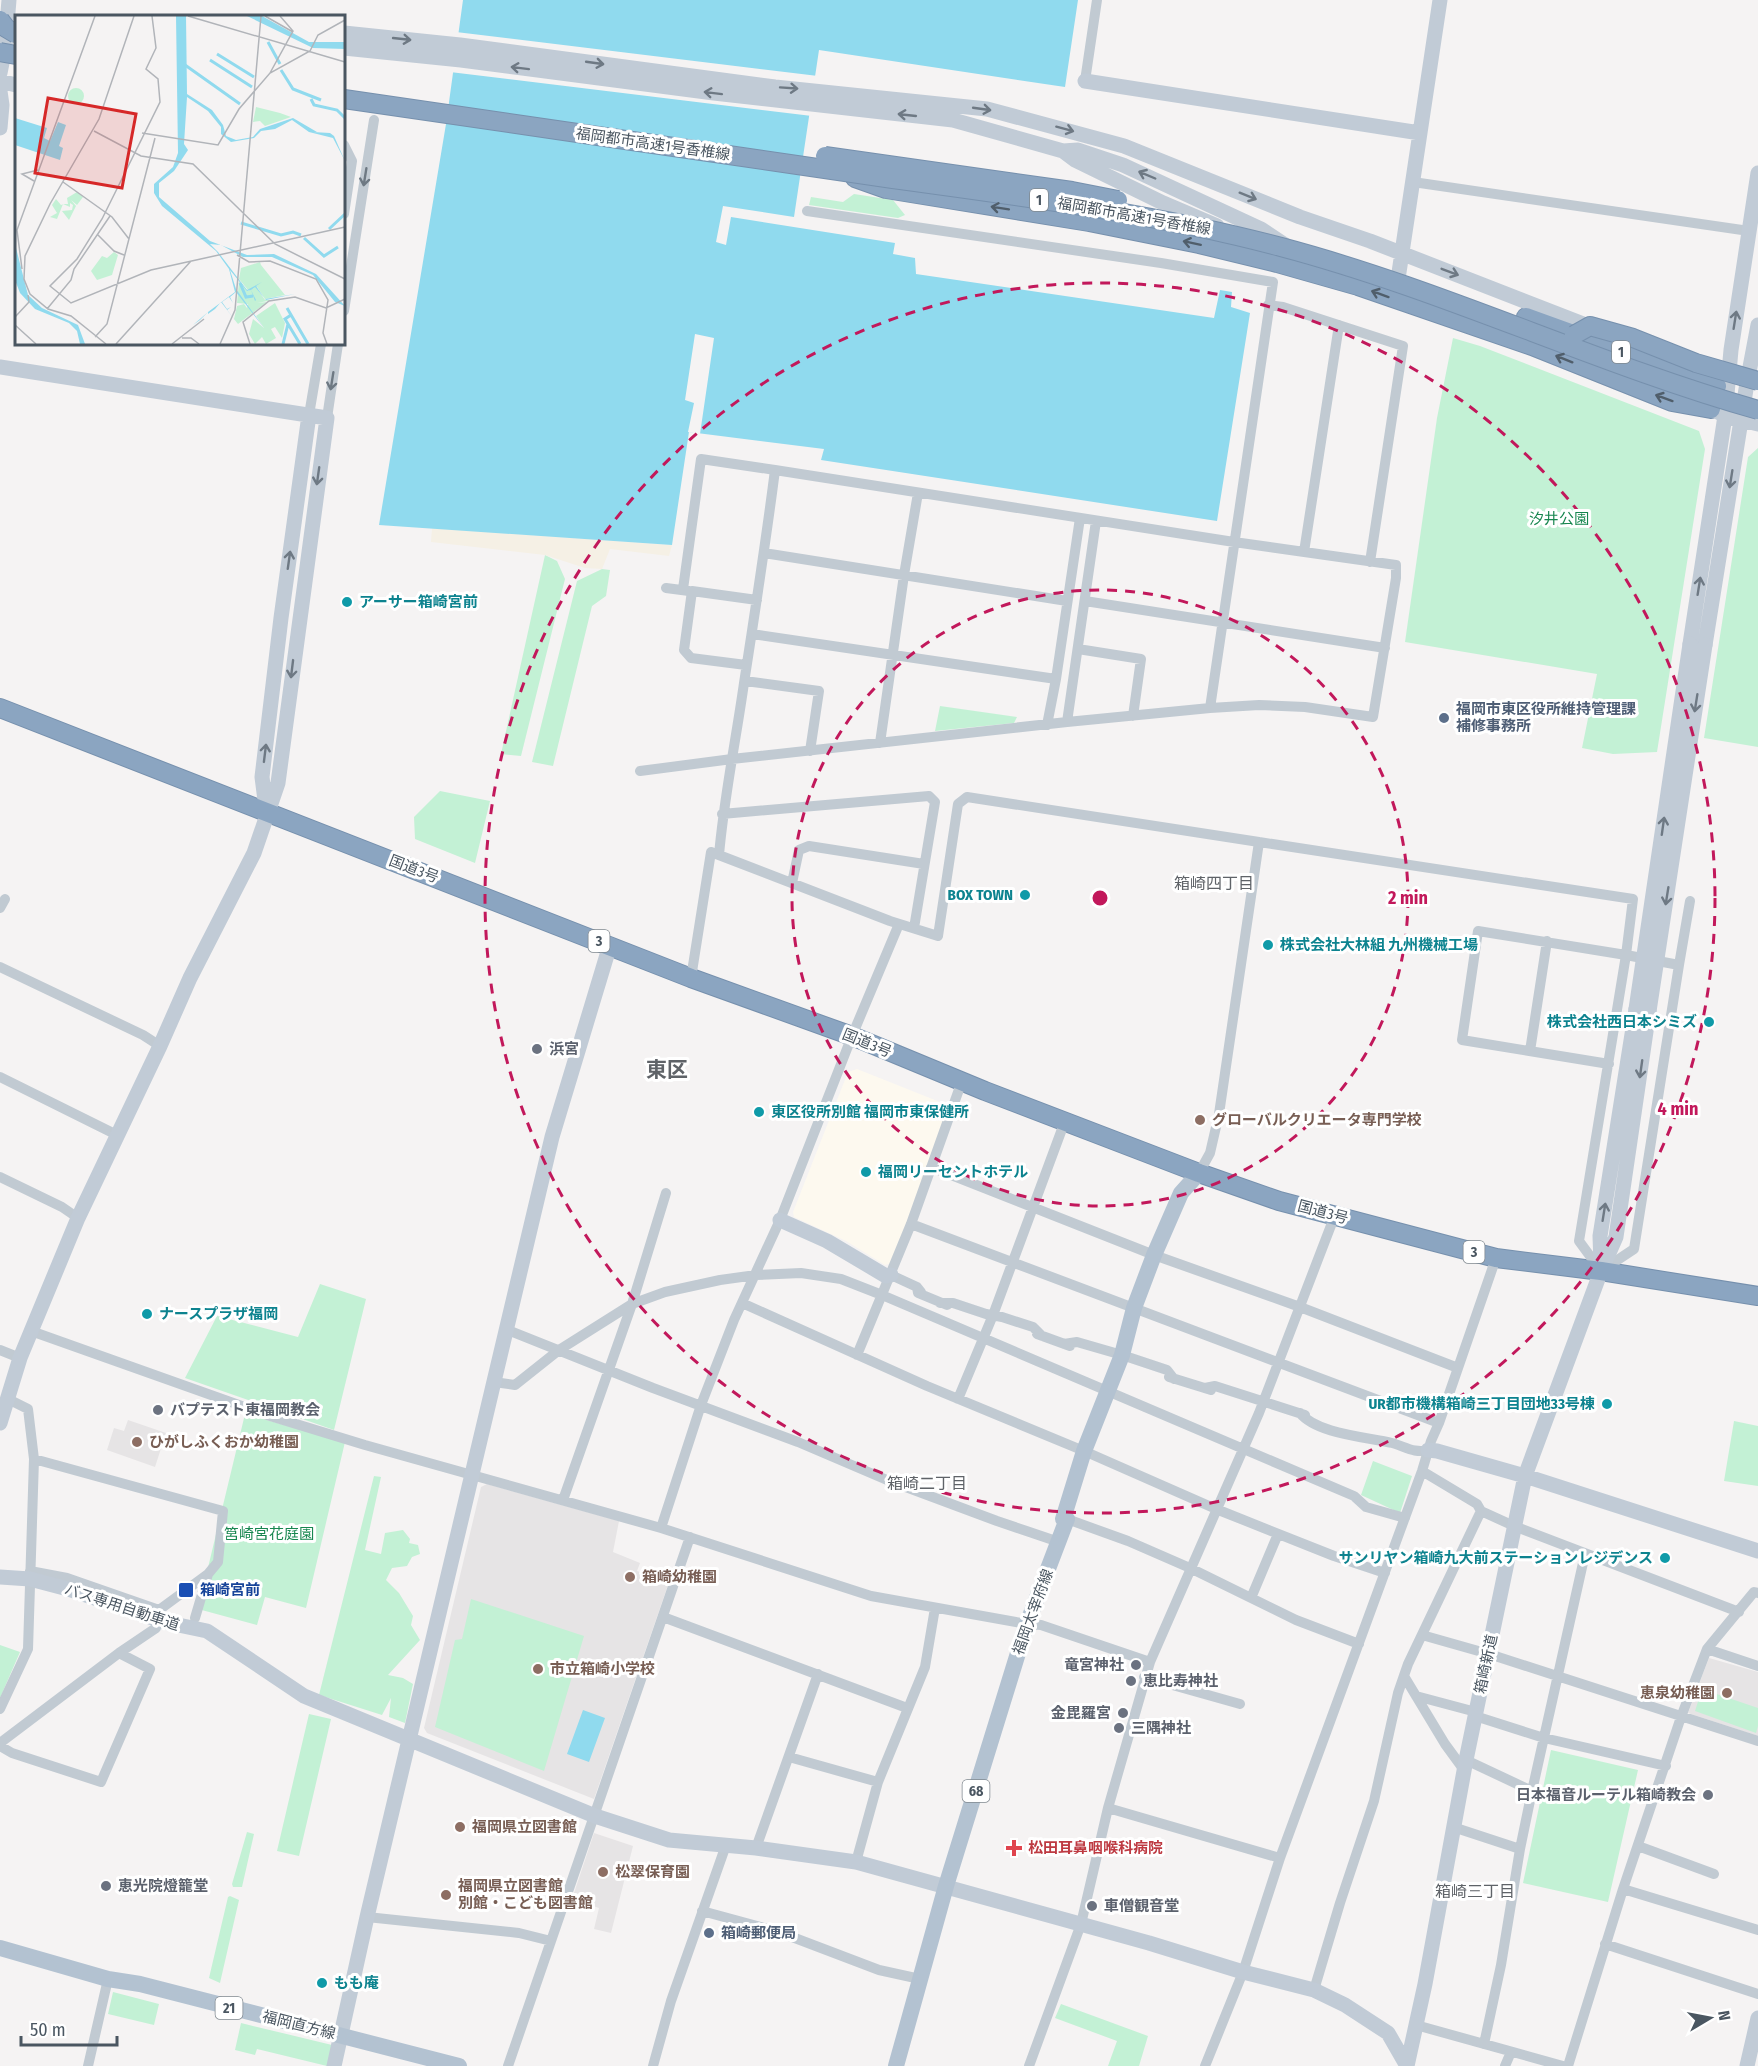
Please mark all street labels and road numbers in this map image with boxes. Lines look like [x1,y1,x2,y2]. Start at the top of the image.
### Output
street label: 福岡都市高速1号香椎線 [575,124,731,164]
road number: 1 [1030,189,1048,211]
street label: 福岡都市高速1号香椎線 [1056,194,1212,238]
road number: 1 [1612,341,1630,363]
street label: 国道3号 [387,851,441,887]
road number: 3 [588,930,610,952]
street label: 国道3号 [840,1025,894,1061]
street label: 国道3号 [1296,1197,1350,1227]
road number: 3 [1464,1241,1484,1263]
street label: 福岡太宰府線 [1009,1567,1057,1657]
street label: バス専用自動車道 [62,1580,182,1634]
street label: 箱崎新道 [1471,1633,1501,1695]
road number: 68 [962,1780,990,1802]
road number: 21 [216,1997,242,2019]
street label: 福岡直方線 [260,2007,338,2043]

